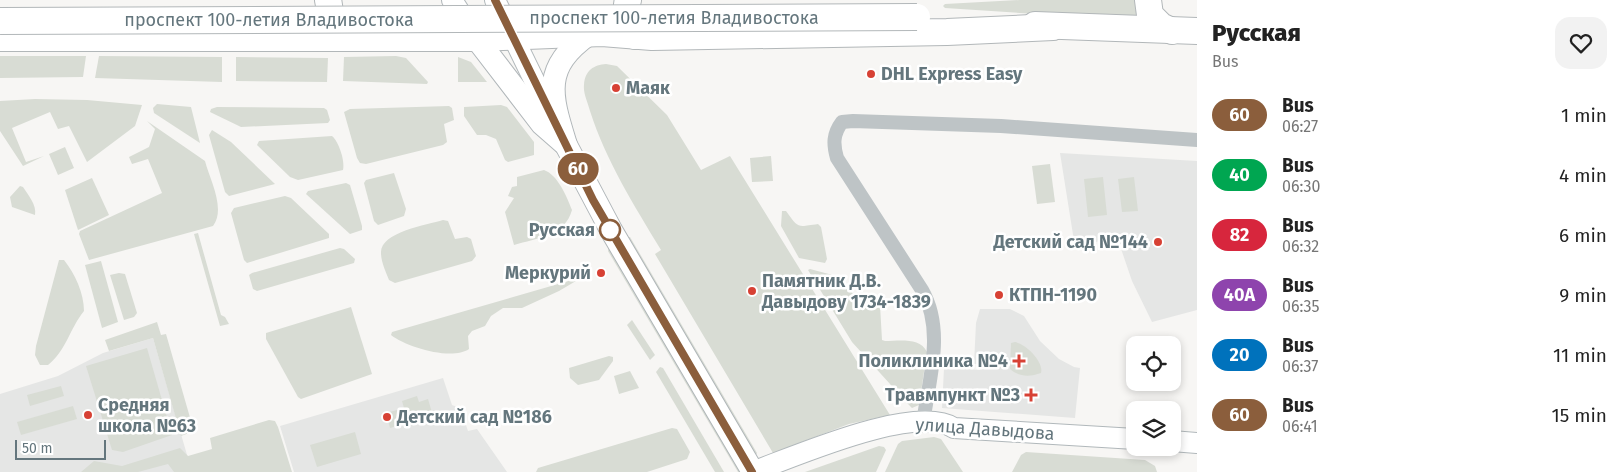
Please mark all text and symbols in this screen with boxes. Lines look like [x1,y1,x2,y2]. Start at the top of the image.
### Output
street label: проспект 100-летия Владивостока [529,7,819,29]
street label: проспект 100-летия Владивостока [124,9,414,31]
button: heart [1555,17,1607,69]
text: Русская [1212,19,1301,47]
text: Bus [1212,52,1239,71]
place label: DHL Express Easy [881,63,1023,85]
marker: DHL Express Easy [865,68,877,80]
place label: Маяк [626,77,670,99]
marker: Маяк [610,82,622,94]
text: Bus [1282,94,1314,117]
text: 60 [1229,104,1250,126]
text: 1 min [1561,104,1607,127]
text: 06:27 [1282,117,1318,136]
line badge: 60 [556,153,600,185]
text: Bus [1282,154,1314,177]
text: 60 [568,158,588,180]
text: 40 [1229,164,1250,186]
text: 4 min [1559,164,1607,187]
text: 06:30 [1282,177,1320,196]
text: Bus [1282,214,1314,237]
place label: Русская [529,219,595,241]
marker: Русская [599,219,621,241]
text: 82 [1230,224,1249,246]
text: 6 min [1559,224,1607,247]
place label: Детский сад №144 [992,231,1148,253]
marker: Детский сад №144 [1152,236,1164,248]
text: 06:32 [1282,237,1319,256]
place label: Меркурий [505,262,591,284]
marker: Меркурий [595,267,607,279]
place label: Памятник Д.В. Давыдову 1734-1839 [761,270,931,313]
text: Bus [1282,274,1314,297]
place label: КТПН-1190 [1009,284,1097,306]
text: 40А [1224,284,1255,306]
text: 9 min [1559,284,1607,307]
marker: Памятник Д.В. Давыдову 1734-1839 [746,285,758,297]
marker: КТПН-1190 [993,289,1005,301]
text: 06:35 [1282,297,1319,316]
text: Bus [1282,334,1314,357]
map controls [1126,336,1181,456]
button: locate [1126,336,1181,391]
text: 20 [1230,344,1249,366]
text: 11 min [1553,344,1607,367]
place label: Поликлиника №4 [859,350,1008,372]
marker: Поликлиника №4 [1012,354,1026,368]
text: 06:37 [1282,357,1318,376]
place label: Травмпункт №3 [885,384,1020,406]
marker: Травмпункт №3 [1024,388,1038,402]
place label: Средняя школа №63 [98,394,196,437]
text: Bus [1282,394,1314,417]
button: layers [1126,401,1181,456]
text: 60 [1229,404,1250,426]
text: 15 min [1551,404,1607,427]
place label: Детский сад №186 [396,406,552,428]
marker: Средняя школа №63 [82,409,94,421]
marker: Детский сад №186 [381,411,393,423]
street label: улица Давыдова [915,413,1055,445]
text: 06:41 [1282,417,1318,436]
scale bar [15,437,106,460]
text: 50 m [22,440,53,457]

